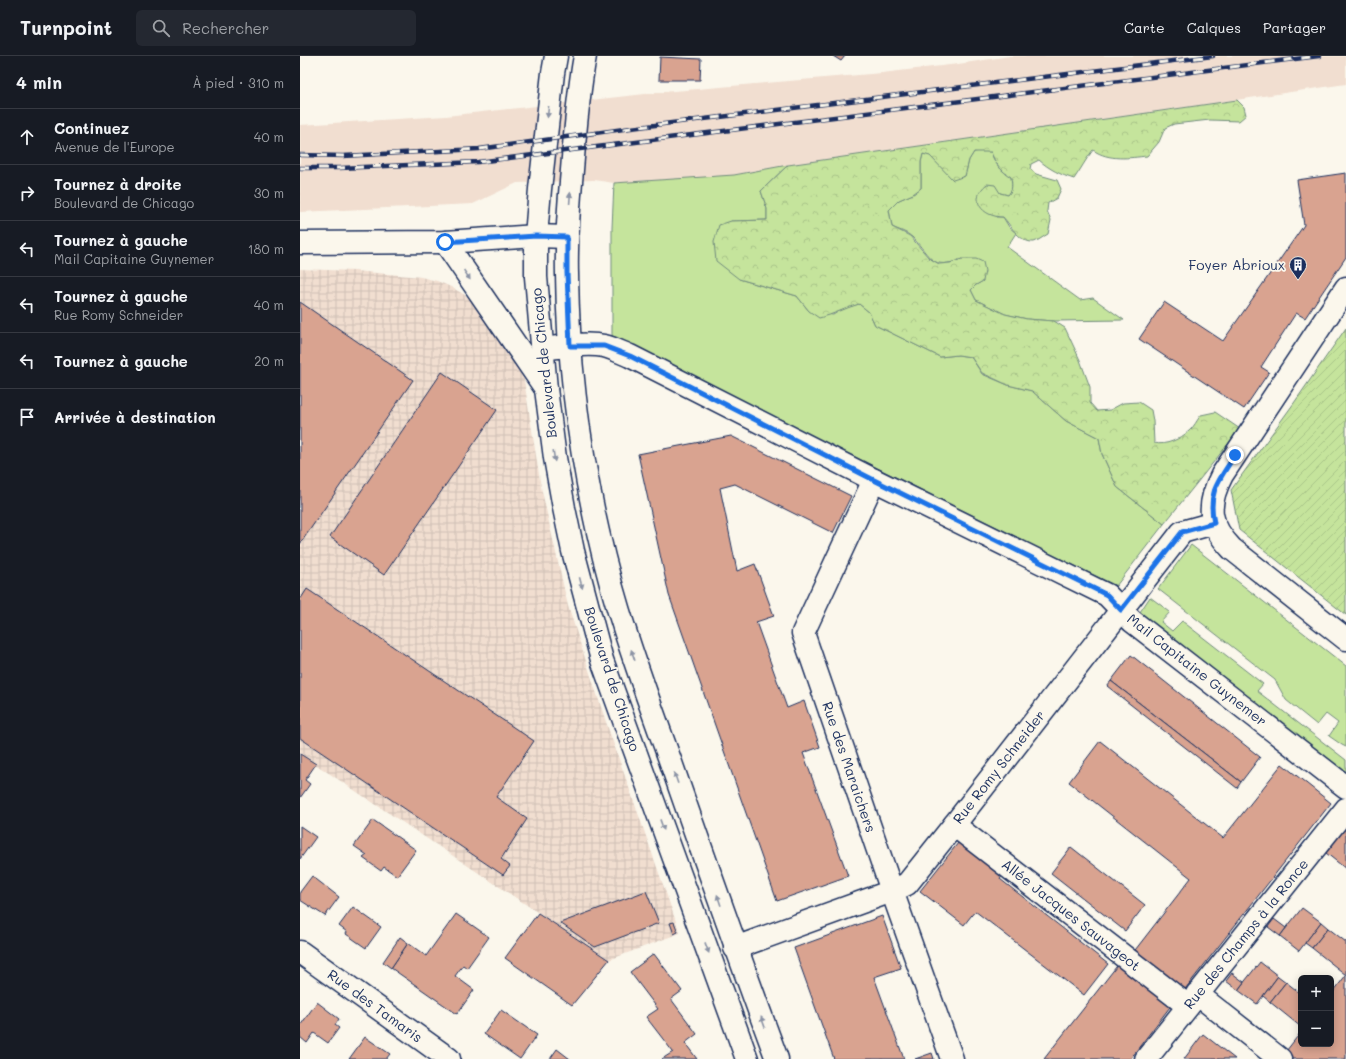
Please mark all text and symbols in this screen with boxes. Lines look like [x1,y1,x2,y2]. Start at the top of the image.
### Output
search box [136,10,416,46]
text: Turnpoint [20,15,112,40]
icon: search [150,17,172,39]
text: Rechercher [182,18,269,38]
text: Carte [1124,18,1165,37]
text: Calques [1187,18,1241,37]
text: Partager [1263,18,1326,37]
text: 4 min [16,71,62,93]
text: À pied · 310 m [193,74,284,91]
one-way arrow [545,106,552,118]
text: Continuez [54,118,129,138]
icon: ahead [16,126,38,148]
text: 40 m [254,128,284,145]
text: Avenue de l'Europe [54,138,175,155]
text: Tournez à droite [54,174,182,194]
icon: right [16,182,38,204]
text: 30 m [254,184,284,201]
one-way arrow [566,192,573,204]
text: Boulevard de Chicago [54,194,194,211]
text: Tournez à gauche [54,230,188,250]
route start [436,233,454,251]
icon: left [16,238,38,260]
text: 180 m [248,240,284,257]
text: Mail Capitaine Guynemer [54,250,214,267]
place label: Foyer Abrioux [1188,255,1285,274]
building icon: Foyer Abrioux [1288,255,1308,280]
one-way arrow [463,270,471,280]
text: Tournez à gauche [54,286,188,306]
street label: Boulevard de Chicago [526,287,561,439]
icon: left [16,294,38,316]
text: 40 m [254,296,284,313]
text: Rue Romy Schneider [54,306,183,323]
icon: left [16,350,38,372]
text: Tournez à gauche [54,351,188,371]
text: 20 m [254,352,284,369]
icon: arrive [16,406,38,428]
text: Arrivée à destination [54,407,216,427]
route end [1226,446,1244,464]
one-way arrow [552,450,558,462]
one-way arrow [578,577,584,589]
street label: Boulevard de Chicago [580,604,645,754]
street label: Mail Capitaine Guynemer [1123,609,1271,730]
one-way arrow [630,648,636,660]
street label: Rue des Maraichers [818,699,881,835]
street label: Rue Romy Schneider [948,706,1049,827]
one-way arrow [672,771,678,783]
one-way arrow [660,820,666,832]
street label: Allée Jacques Sauvageot [998,854,1145,975]
street label: Rue des Champs à la Ronce [1179,855,1312,1013]
one-way arrow [715,894,721,906]
one-way arrow [704,942,710,954]
street label: Rue des Tamaris [324,965,427,1047]
map controls [1298,975,1334,1047]
button: + [1298,975,1334,1011]
button: − [1298,1011,1334,1047]
one-way arrow [760,1016,766,1028]

